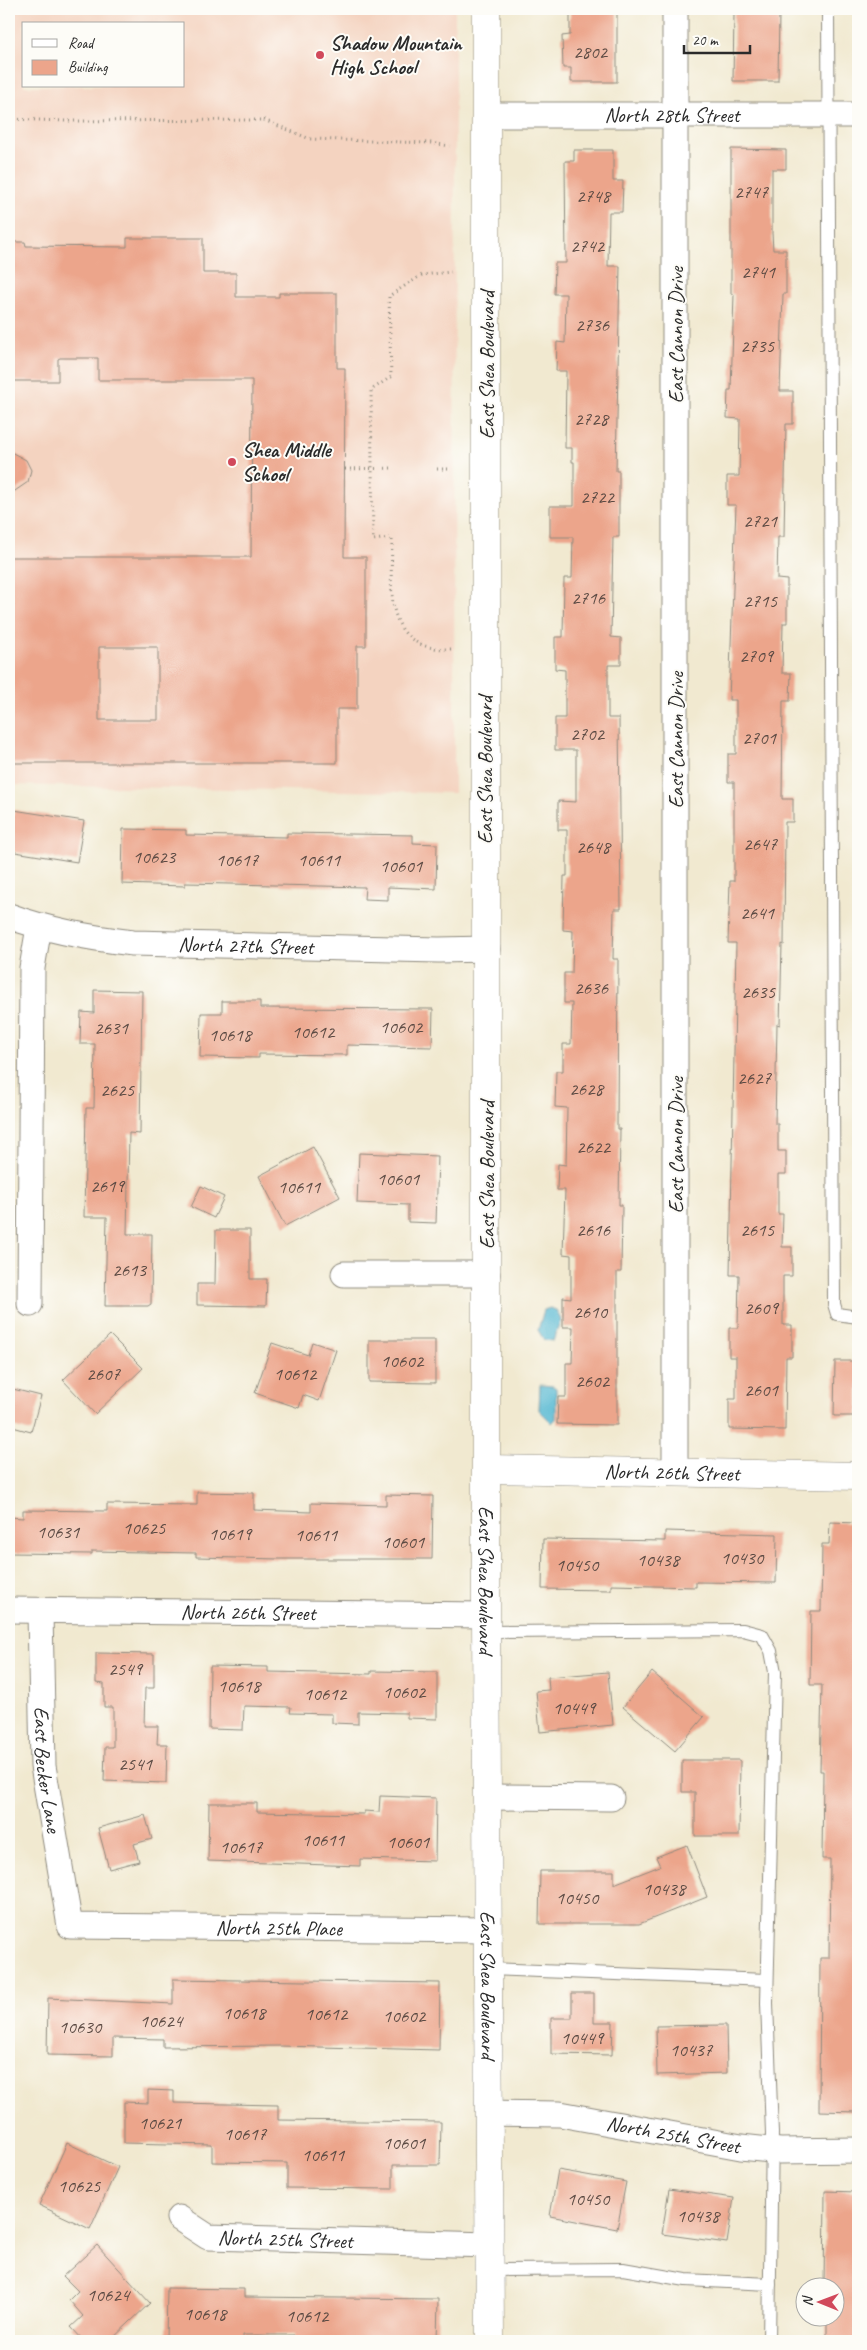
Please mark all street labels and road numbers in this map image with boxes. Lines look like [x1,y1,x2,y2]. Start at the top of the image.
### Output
street label: North 28th Street [604,102,742,128]
street label: East Cannon Drive [663,266,689,403]
street label: East Shea Boulevard [474,287,500,439]
street label: East Cannon Drive [663,671,689,808]
street label: East Shea Boulevard [472,692,498,844]
street label: North 27th Street [178,931,316,960]
street label: East Cannon Drive [663,1076,689,1213]
street label: East Shea Boulevard [474,1097,500,1249]
street label: North 26th Street [604,1458,742,1487]
street label: East Shea Boulevard [473,1506,499,1658]
street label: North 26th Street [180,1599,318,1626]
street label: East Becker Lane [29,1706,67,1836]
street label: East Shea Boulevard [475,1911,501,2063]
street label: North 25th Place [215,1914,343,1942]
street label: North 25th Street [604,2110,744,2160]
street label: North 25th Street [217,2224,355,2254]

